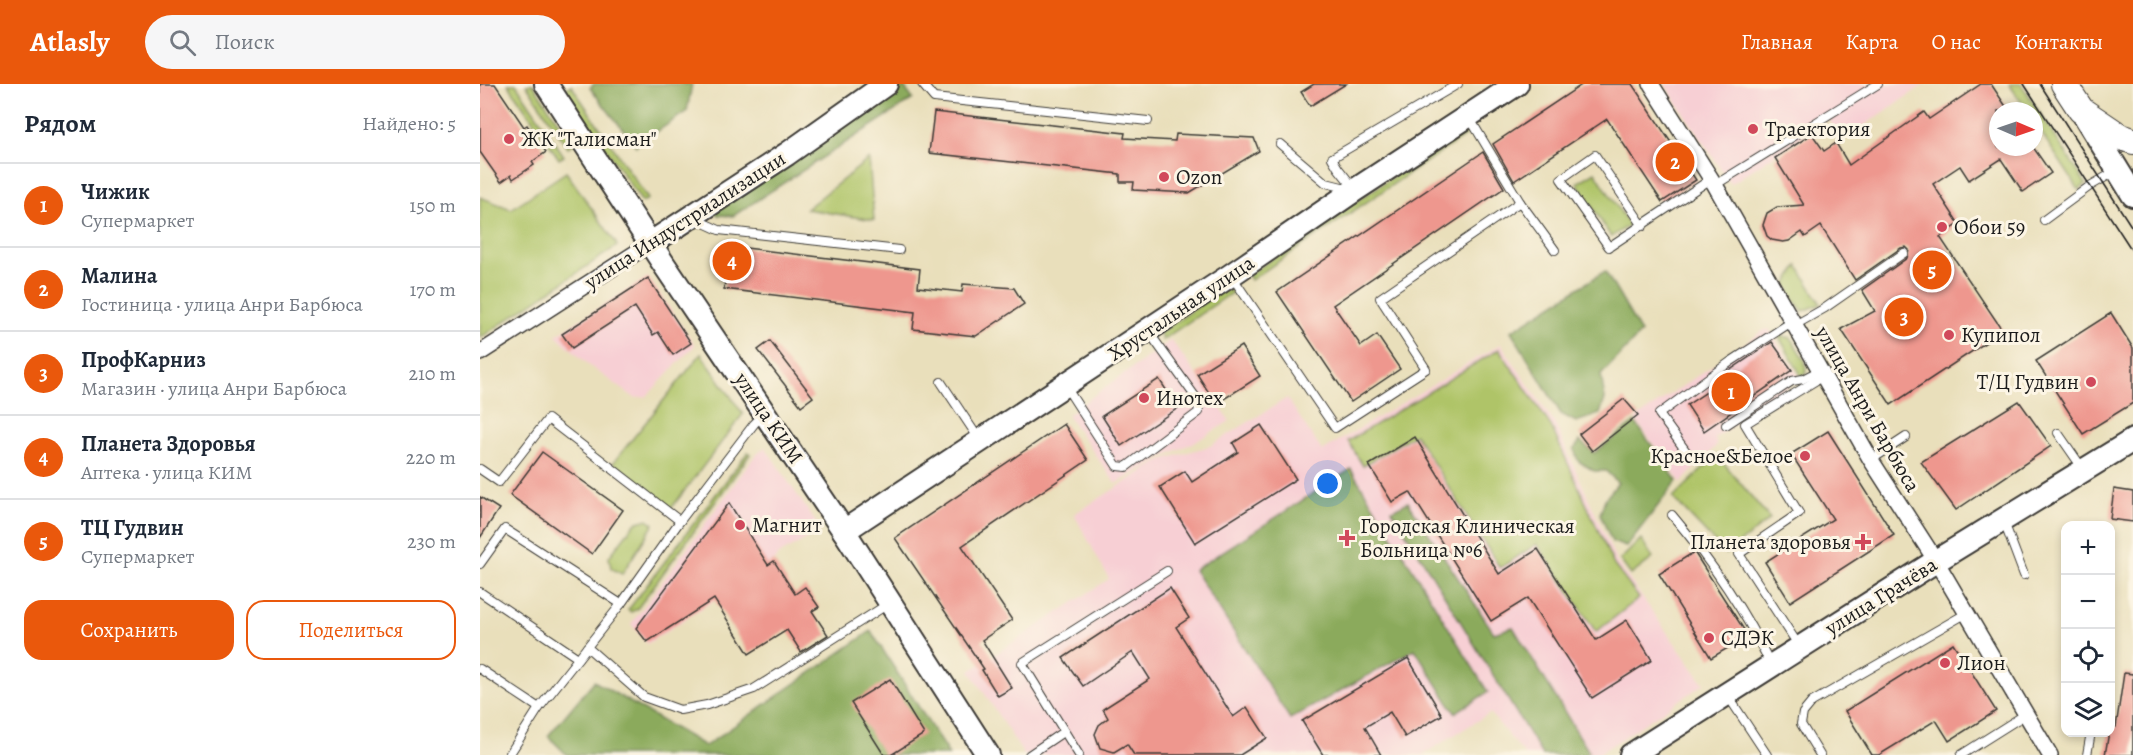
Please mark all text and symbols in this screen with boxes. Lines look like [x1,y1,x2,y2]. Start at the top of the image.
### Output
search box [145,15,565,69]
text: Atlasly [30,23,109,61]
icon: search [166,26,199,59]
text: Поиск [214,27,275,57]
text: Главная [1741,28,1813,56]
text: Карта [1846,28,1898,56]
text: О нас [1931,28,1981,56]
text: Контакты [2014,28,2103,56]
north arrow [1989,102,2043,156]
text: Рядом [24,106,96,141]
text: Найдено: 5 [362,110,456,137]
place label: Траектория [1765,115,1870,143]
marker: Траектория [1746,122,1760,136]
place label: ЖК "Талисман" [521,125,657,153]
marker: ЖК "Талисман" [502,132,516,146]
pin: 2 [1656,140,1694,184]
street label: улица Индустриализации [578,144,791,296]
place label: Ozon [1176,163,1222,191]
marker: Ozon [1157,170,1171,184]
text: Чижик [81,177,150,207]
text: 1 [40,192,47,219]
text: 150 m [409,192,456,219]
text: Супермаркет [81,207,195,234]
place label: Обои 59 [1954,213,2025,241]
marker: Обои 59 [1935,220,1949,234]
pin: 4 [712,238,752,284]
street label: Хрустальная улица [1102,248,1260,367]
pin: 5 [1912,248,1952,292]
text: Малина [81,261,158,291]
text: 2 [39,276,48,303]
text: 170 m [410,276,456,303]
text: Гостиница · улица Анри Барбюса [81,291,363,318]
pin: 3 [1884,294,1924,340]
street label: улица Анри Барбюса [1808,320,1927,497]
place label: Купипол [1961,321,2041,349]
marker: Купипол [1942,328,1956,342]
text: ПрофКарниз [81,345,206,375]
text: 3 [39,360,48,387]
text: 210 m [408,360,456,387]
street label: улица КИМ [728,366,810,469]
place label: Т/Ц Гудвин [1977,368,2079,396]
pin: 1 [1712,370,1750,414]
text: Магазин · улица Анри Барбюса [81,375,347,402]
marker: Т/Ц Гудвин [2084,375,2098,389]
place label: Инотех [1156,384,1224,412]
marker: Инотех [1137,391,1151,405]
text: Планета Здоровья [81,429,256,459]
place label: Красное&Белое [1650,442,1793,470]
text: 4 [39,444,48,471]
text: 220 m [406,444,456,471]
marker: Красное&Белое [1798,449,1812,463]
text: Аптека · улица КИМ [81,459,253,486]
your location [1313,469,1342,498]
place label: Магнит [752,511,822,539]
place label: Городская Клиническая Больница №6 [1360,512,1575,564]
text: ТЦ Гудвин [81,513,184,543]
marker: Магнит [733,518,747,532]
map controls [2061,521,2115,737]
button: + [2061,521,2115,575]
text: 5 [39,528,48,555]
text: 230 m [407,528,456,555]
place label: Планета здоровья [1690,528,1851,556]
marker: Городская Клиническая Больница №6 [1338,529,1356,547]
marker: Планета здоровья [1856,535,1870,549]
text: Супермаркет [81,543,195,570]
street label: улица Грачёва [1819,550,1943,642]
button: − [2061,575,2115,629]
button: Сохранить [24,600,234,660]
button: Поделиться [246,600,456,660]
place label: СДЭК [1721,624,1775,652]
button: locate [2061,629,2115,683]
marker: СДЭК [1702,631,1716,645]
place label: Лион [1957,649,2006,677]
marker: Лион [1938,656,1952,670]
button: layers [2061,683,2115,737]

